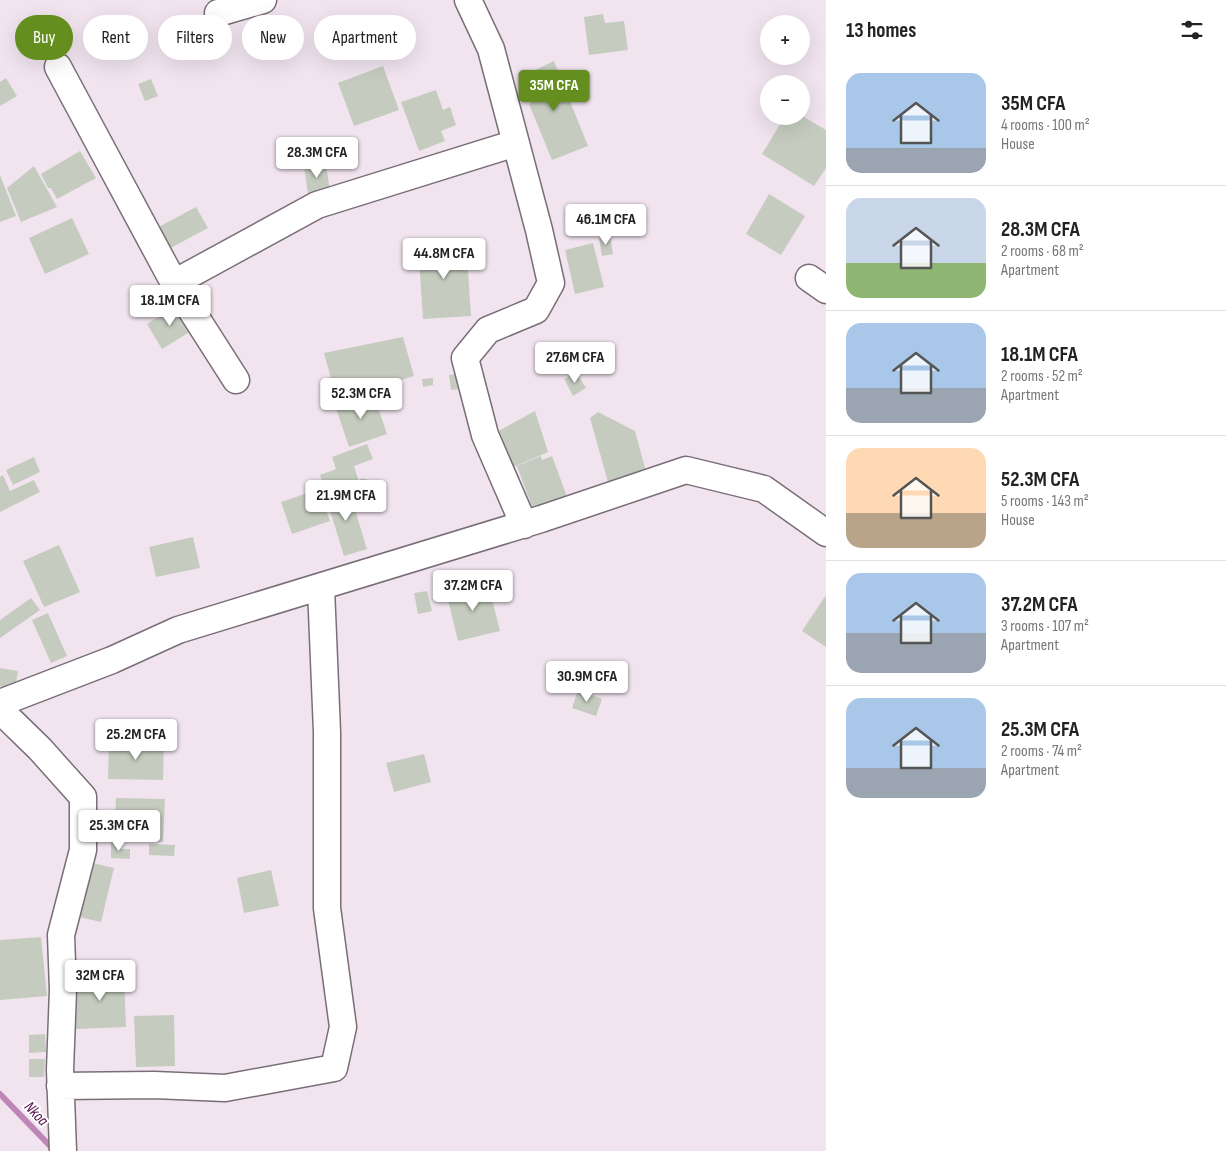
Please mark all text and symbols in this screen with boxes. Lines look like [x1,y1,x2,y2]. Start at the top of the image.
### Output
chip: Buy [15,15,73,60]
chip: Rent [83,15,148,60]
chip: Filters [158,15,232,60]
chip: New [242,15,304,60]
chip: Apartment [314,15,416,60]
map controls [760,15,810,125]
button: + [760,15,810,65]
icon: filters [1178,16,1206,44]
text: 13 homes [846,18,916,43]
pin: 35M CFA [508,70,600,112]
button: − [760,75,810,125]
text: 35M CFA [530,76,578,95]
text: 35M CFA [1001,91,1065,116]
icon: home [886,93,946,153]
text: 4 rooms · 100 m² [1001,116,1090,135]
text: House [1001,135,1035,154]
pin: 28.3M CFA [260,136,374,179]
text: 28.3M CFA [287,143,347,162]
pin: 46.1M CFA [549,204,663,246]
text: 46.1M CFA [576,210,636,229]
text: 28.3M CFA [1001,217,1080,242]
icon: home [886,218,946,278]
pin: 44.8M CFA [387,238,501,280]
text: 2 rooms · 68 m² [1001,242,1084,261]
text: 44.8M CFA [414,244,474,263]
text: Apartment [1001,261,1059,280]
pin: 18.1M CFA [113,284,227,327]
text: 18.1M CFA [141,291,199,310]
pin: 27.6M CFA [518,342,632,384]
text: 18.1M CFA [1001,342,1078,367]
icon: home [886,343,946,403]
text: 27.6M CFA [546,348,604,367]
text: 2 rooms · 52 m² [1001,367,1083,386]
pin: 52.3M CFA [304,378,418,420]
text: 52.3M CFA [331,384,391,403]
text: Apartment [1001,386,1059,405]
text: 52.3M CFA [1001,467,1079,492]
icon: home [886,468,946,528]
pin: 21.9M CFA [289,480,403,522]
text: 21.9M CFA [316,486,376,505]
text: 5 rooms · 143 m² [1001,492,1089,511]
text: House [1001,511,1035,530]
pin: 37.2M CFA [416,570,530,612]
text: 37.2M CFA [444,576,502,595]
text: 37.2M CFA [1001,592,1078,617]
icon: home [886,593,946,653]
text: 3 rooms · 107 m² [1001,617,1089,636]
text: Apartment [1001,636,1059,655]
pin: 30.9M CFA [530,660,644,703]
text: 30.9M CFA [557,667,617,686]
text: 25.3M CFA [1001,717,1079,742]
pin: 25.2M CFA [79,718,193,761]
icon: home [886,718,946,778]
text: 25.2M CFA [106,725,166,744]
text: 2 rooms · 74 m² [1001,742,1082,761]
text: Apartment [1001,761,1059,780]
pin: 25.3M CFA [62,810,176,852]
text: 25.3M CFA [89,816,149,835]
pin: 32M CFA [54,960,146,1002]
text: 32M CFA [76,966,124,985]
water label: Nkoa [20,1098,52,1131]

